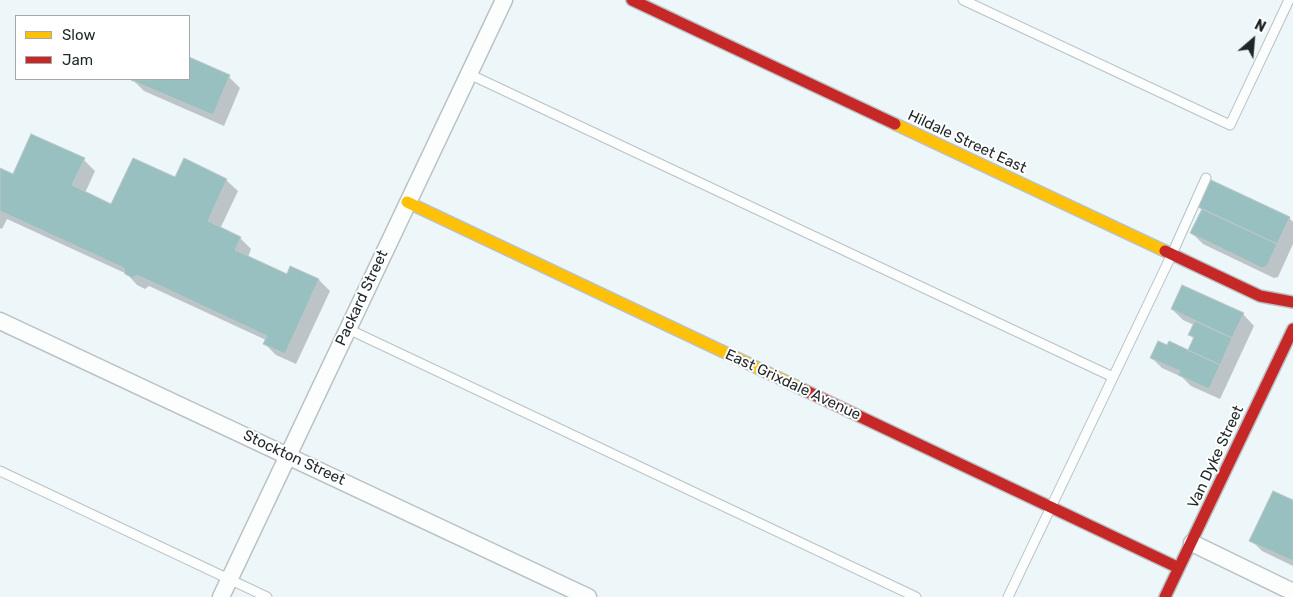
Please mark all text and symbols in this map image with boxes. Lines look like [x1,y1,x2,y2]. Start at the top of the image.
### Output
legend [15,15,190,80]
north arrow [1228,15,1278,65]
text: N [1252,16,1268,36]
text: Slow [62,26,95,44]
text: Jam [62,51,93,69]
street label: Hildale Street East [905,107,1029,177]
street label: Packard Street [332,247,392,349]
street label: East Grixdale Avenue [722,346,864,424]
street label: Van Dyke Street [1184,403,1248,511]
street label: Stockton Street [240,427,348,489]

